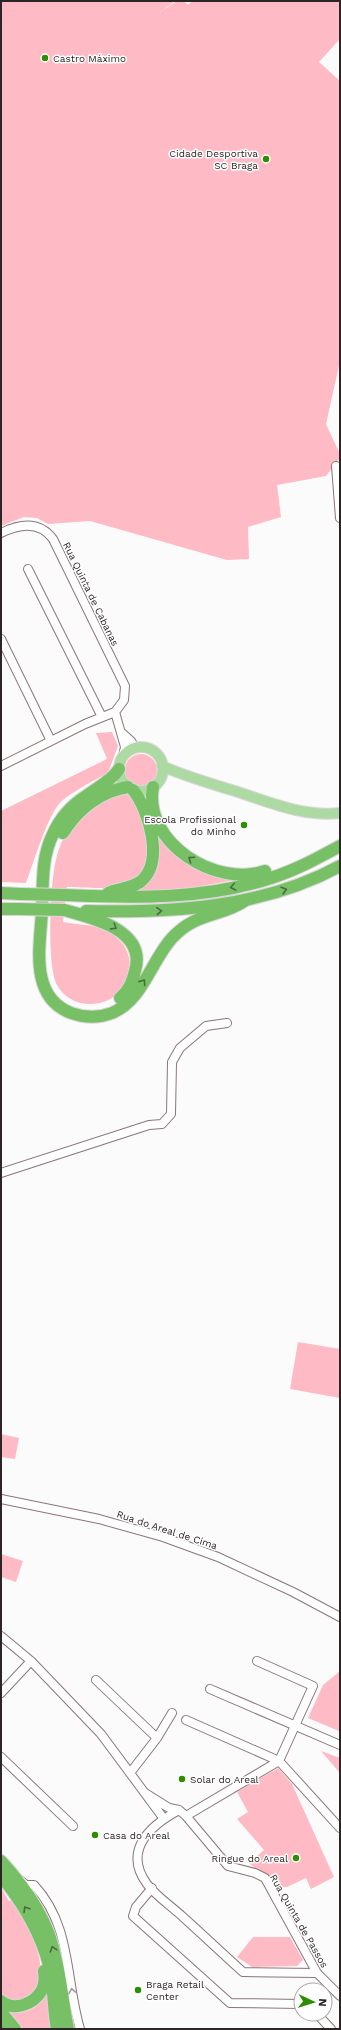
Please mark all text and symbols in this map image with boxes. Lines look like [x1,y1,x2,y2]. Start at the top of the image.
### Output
marker: Castro Máximo [40,53,50,63]
place label: Castro Máximo [53,53,126,64]
place label: Cidade Desportiva SC Braga [169,148,258,171]
marker: Cidade Desportiva SC Braga [261,154,271,164]
street label: Rua Quinta de Cabanas [61,540,121,648]
place label: Escola Profissional do Minho [144,814,236,837]
marker: Escola Profissional do Minho [239,820,249,830]
one-way arrow [189,857,196,864]
one-way arrow [230,882,236,891]
one-way arrow [280,886,287,894]
one-way arrow [156,906,162,915]
one-way arrow [110,923,117,930]
one-way arrow [139,980,146,987]
street label: Rua do Areal de Cima [115,1509,219,1552]
marker: Solar do Areal [177,1774,187,1784]
place label: Solar do Areal [190,1774,259,1785]
marker: Casa do Areal [90,1830,100,1840]
place label: Casa do Areal [103,1830,170,1841]
place label: Ringue do Areal [212,1853,288,1864]
marker: Ringue do Areal [291,1853,301,1863]
street label: Rua Quinta de Passos [268,1872,330,1970]
one-way arrow [23,1906,31,1913]
one-way arrow [50,1946,58,1953]
place label: Braga Retail Center [146,1979,204,2002]
north arrow [293,1982,333,2022]
marker: Braga Retail Center [133,1985,143,1995]
one-way arrow [68,1988,77,1994]
text: N [316,1998,329,2007]

